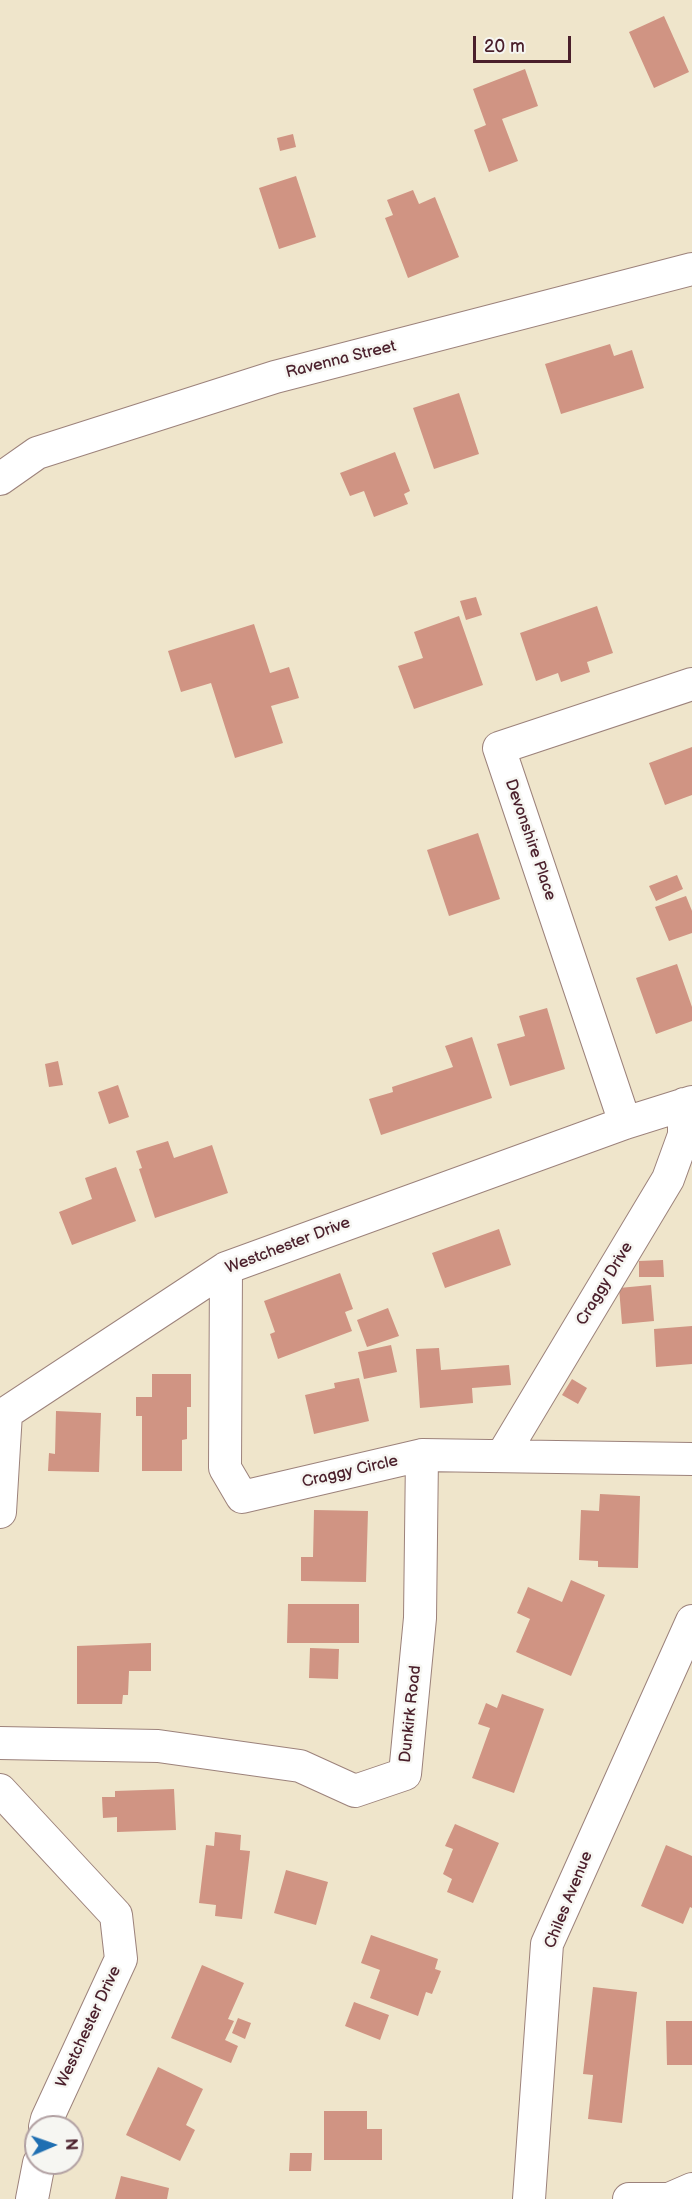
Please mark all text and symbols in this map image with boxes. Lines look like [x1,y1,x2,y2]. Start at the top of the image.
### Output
scale bar [476,24,574,62]
text: 20 m [484,36,525,57]
street label: Ravenna Street [284,337,398,383]
street label: Devonshire Place [500,777,560,903]
street label: Westchester Drive [223,1213,353,1279]
street label: Craggy Drive [573,1239,637,1329]
street label: Craggy Circle [300,1452,400,1492]
street label: Dunkirk Road [396,1664,426,1764]
street label: Chiles Avenue [541,1849,597,1951]
street label: Westchester Drive [52,1963,126,2091]
north arrow [24,2115,84,2175]
text: N [61,2138,80,2151]

